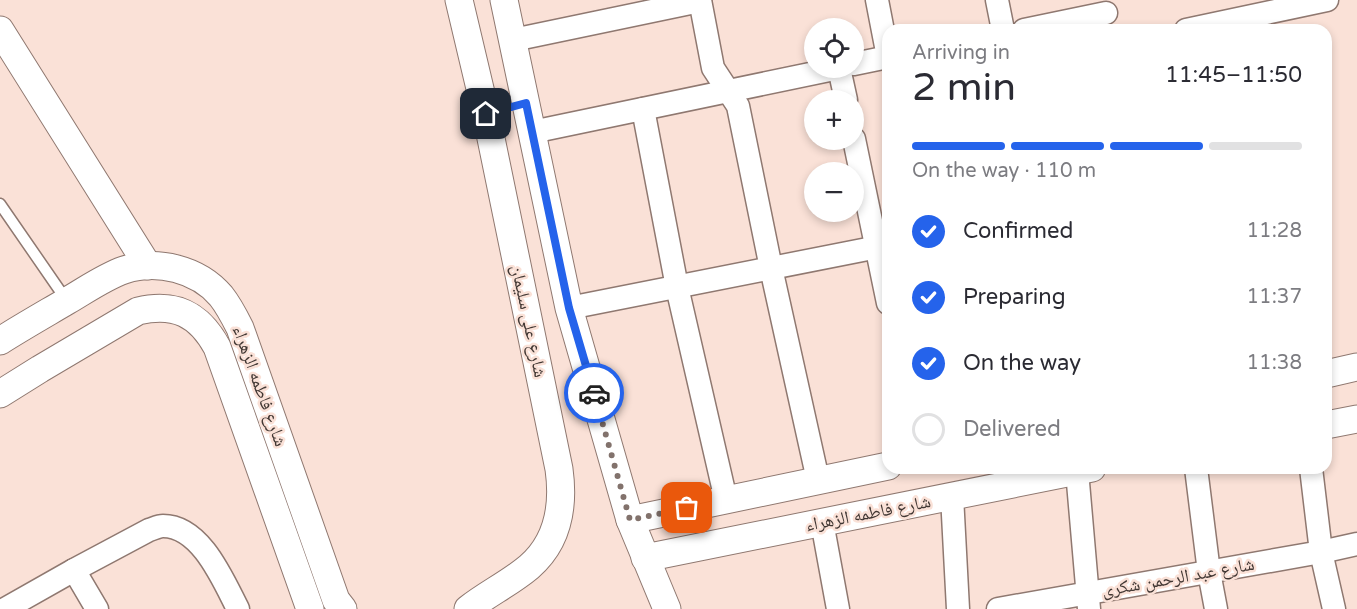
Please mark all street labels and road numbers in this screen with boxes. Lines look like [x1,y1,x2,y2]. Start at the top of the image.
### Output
street label: شارع على سليمان [506,263,552,379]
street label: شارع فاطمه الزهراء [228,323,292,449]
street label: شارع فاطمه الزهراء [804,490,932,536]
street label: شارع عبد الرحمن شكرى [1100,553,1256,601]

